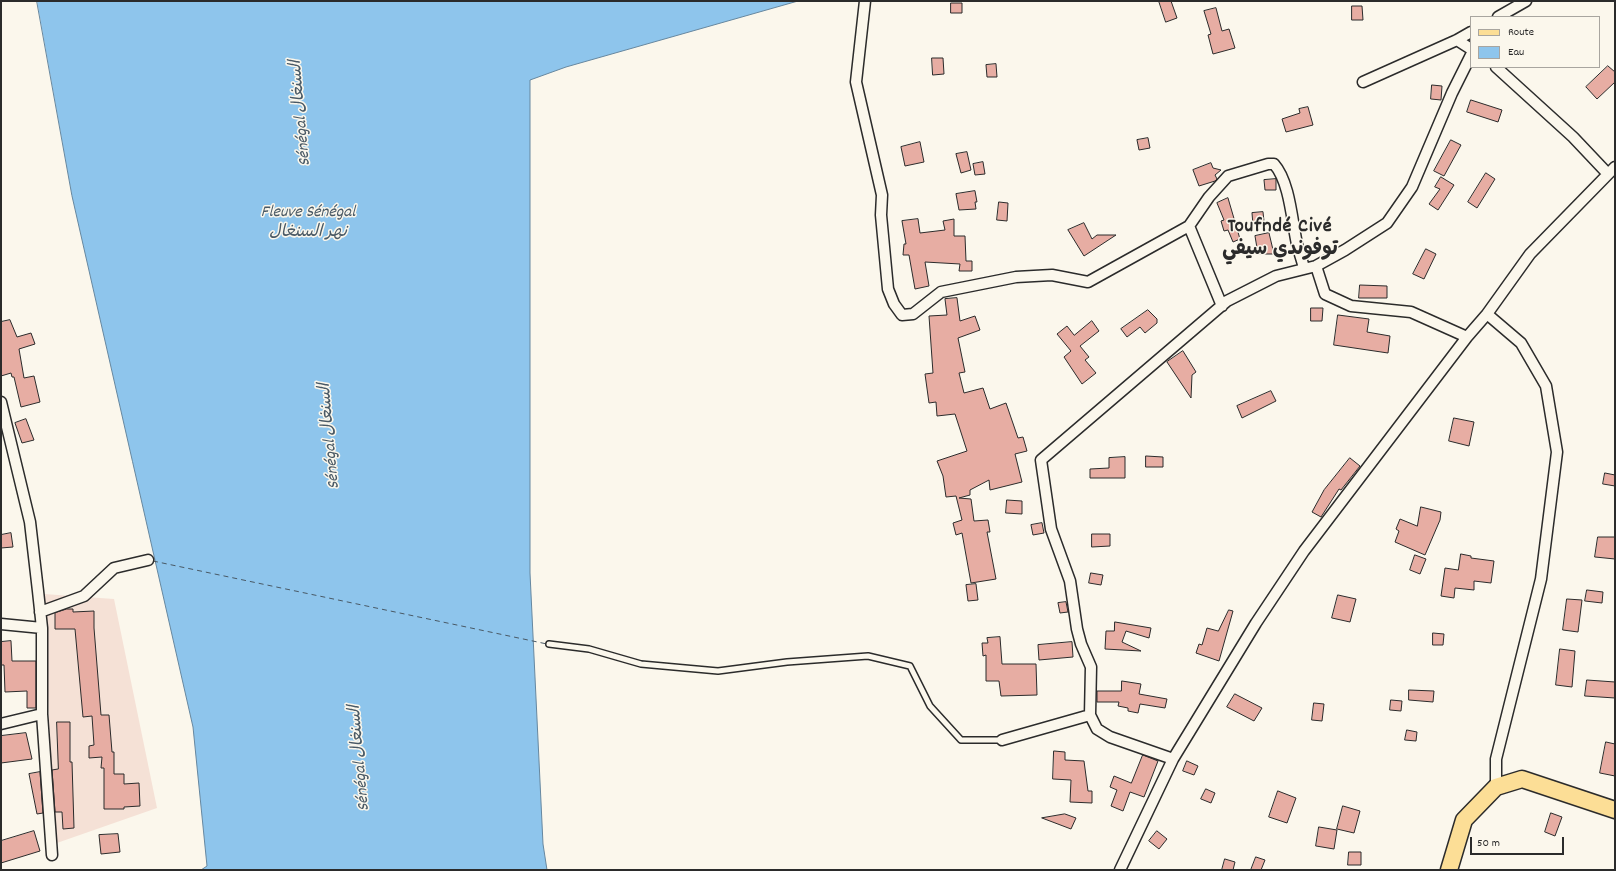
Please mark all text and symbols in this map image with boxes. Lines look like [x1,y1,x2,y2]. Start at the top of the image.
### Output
legend [1470,16,1600,68]
text: Route [1508,24,1534,41]
text: Eau [1508,44,1524,61]
water label: Sénégal السنغال [287,59,317,167]
water label: Fleuve Sénégal نهر السنغال [261,204,355,244]
district label: Toufndé Civé توفوندي سيفي [1222,216,1338,263]
water label: Sénégal السنغال [316,382,346,490]
water label: Sénégal السنغال [346,704,376,812]
scale bar [1472,829,1566,855]
text: 50 m [1477,835,1500,852]

